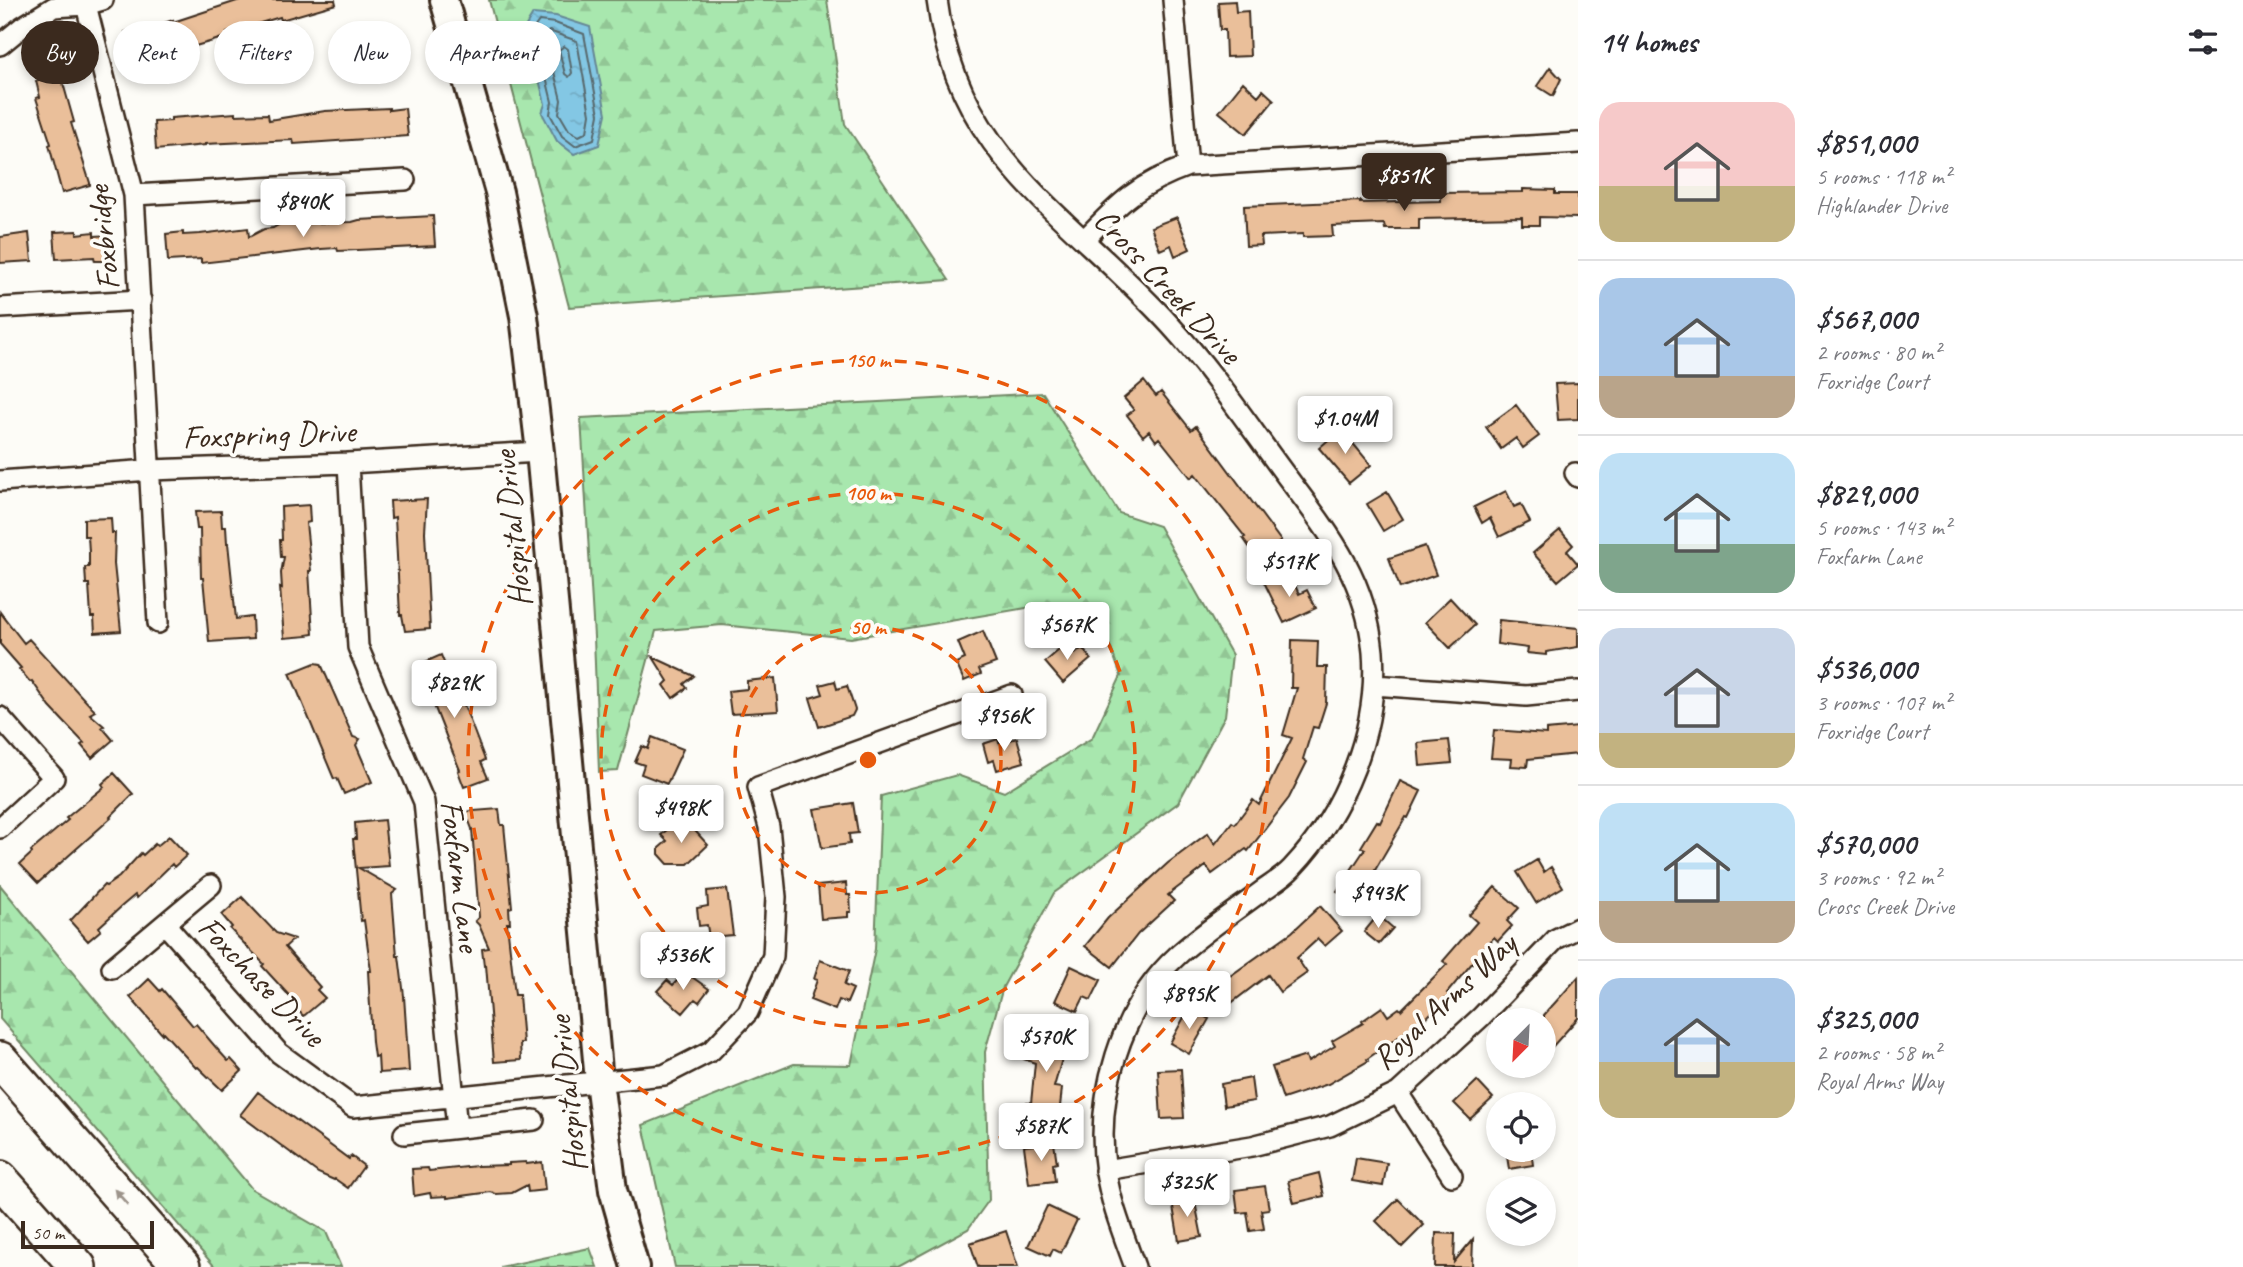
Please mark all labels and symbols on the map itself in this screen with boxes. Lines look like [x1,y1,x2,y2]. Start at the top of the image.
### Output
pin: $851K [1355,154,1453,213]
pin: $840K [254,180,352,239]
street label: Foxbridge [76,181,129,292]
street label: Cross Creek Drive [1085,199,1252,374]
text: 150 m [845,347,893,373]
pin: $1.04M [1288,396,1402,456]
street label: Foxspring Drive [182,410,358,458]
street label: Hospital Drive [483,447,541,609]
text: 100 m [845,480,893,506]
pin: $517K [1240,540,1338,599]
pin: $567K [1018,602,1116,662]
text: 50 m [850,614,888,640]
pin: $829K [405,660,503,720]
pin: $956K [955,694,1053,753]
centre of rings [856,748,880,772]
pin: $498K [632,786,730,845]
street label: Foxfarm Lane [431,798,491,956]
pin: $943K [1329,870,1427,930]
street label: Foxchase Drive [189,907,336,1057]
street label: Royal Arms Way [1363,922,1527,1079]
pin: $536K [634,932,732,992]
pin: $895K [1140,972,1238,1031]
north arrow [1486,1008,1556,1078]
street label: Hospital Drive [538,1012,596,1174]
pin: $570K [997,1014,1095,1074]
pin: $587K [992,1104,1090,1163]
pin: $325K [1138,1160,1236,1219]
one-way arrow [114,1189,129,1206]
scale bar [21,1218,154,1250]

